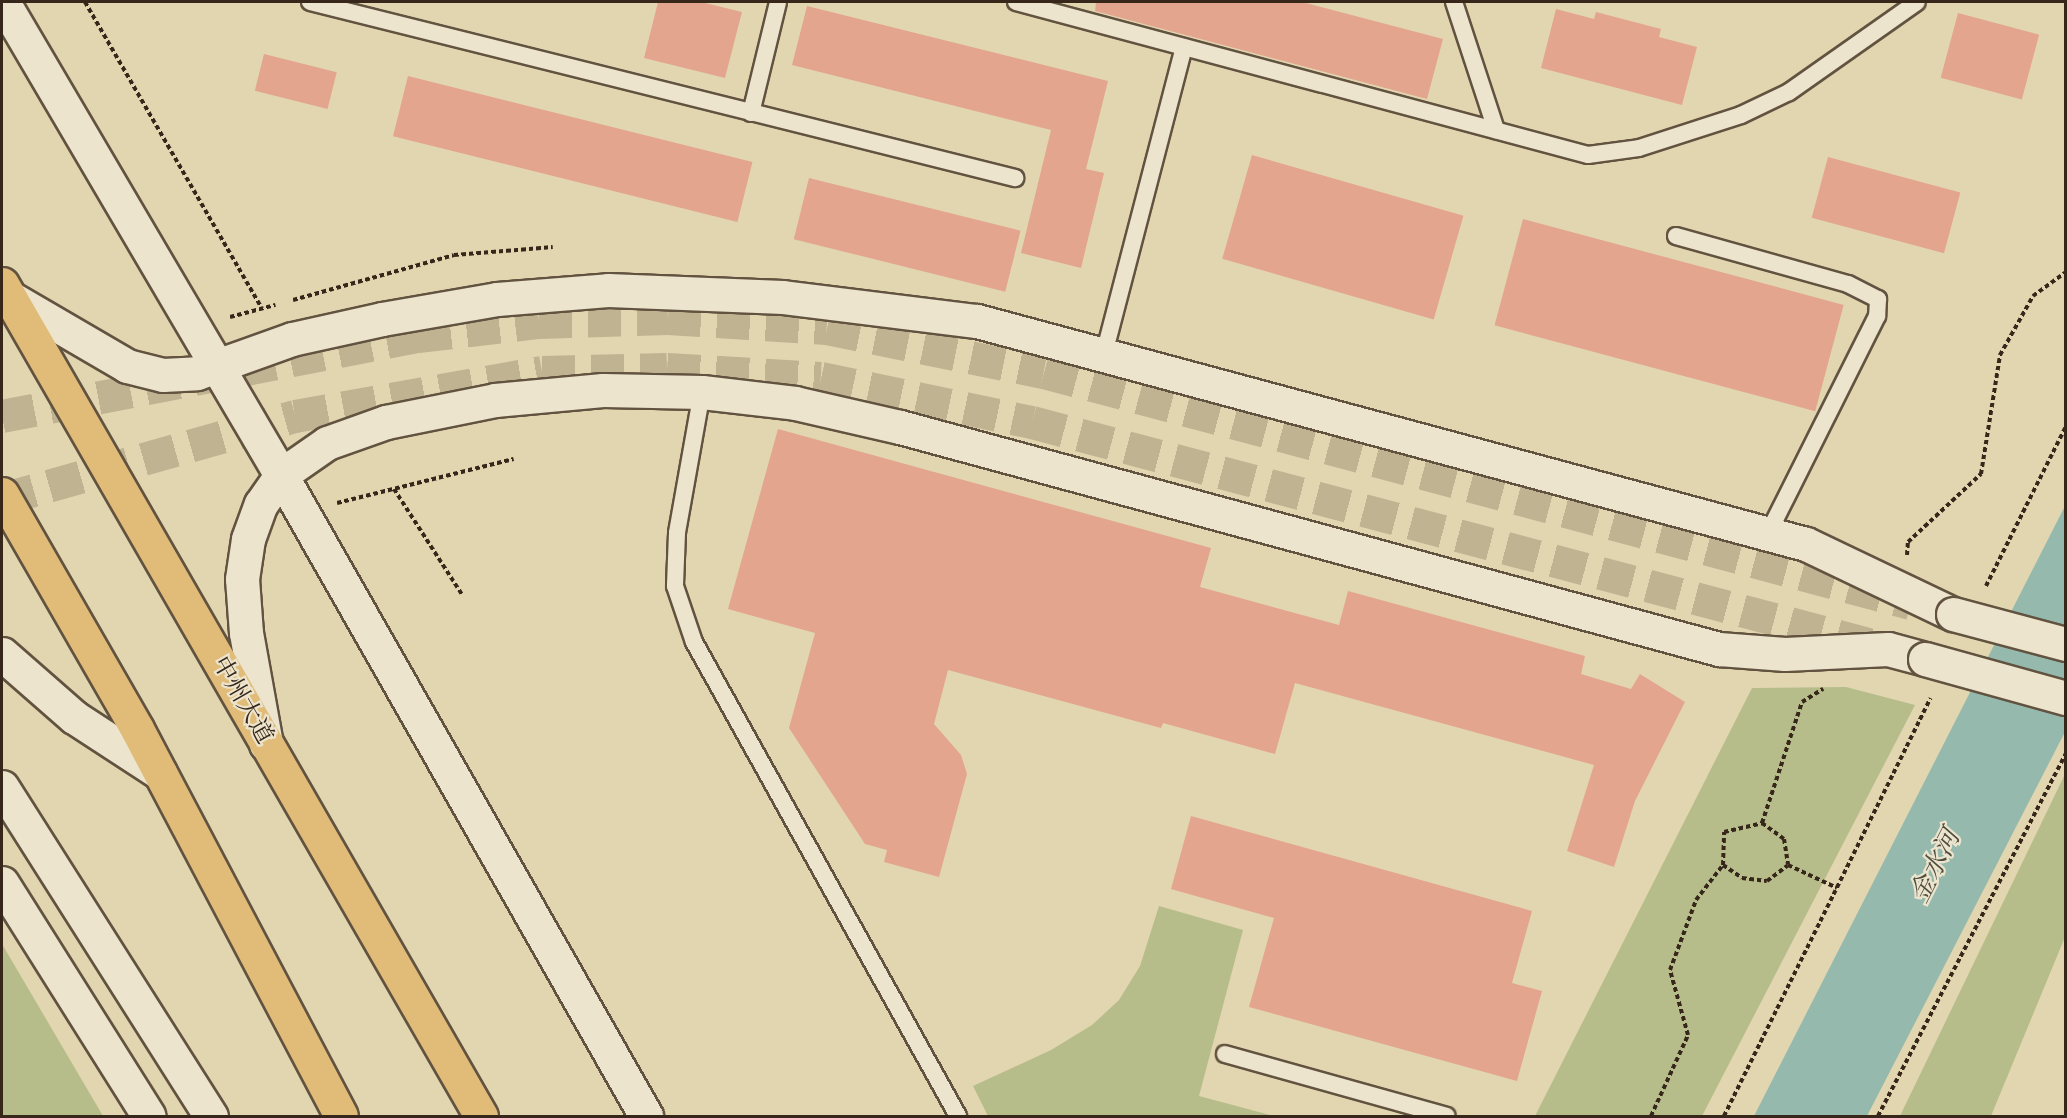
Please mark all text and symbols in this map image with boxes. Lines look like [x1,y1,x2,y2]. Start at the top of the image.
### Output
street label: 中州大道 [205,652,277,750]
water label: 金水河 [1905,825,1969,909]

